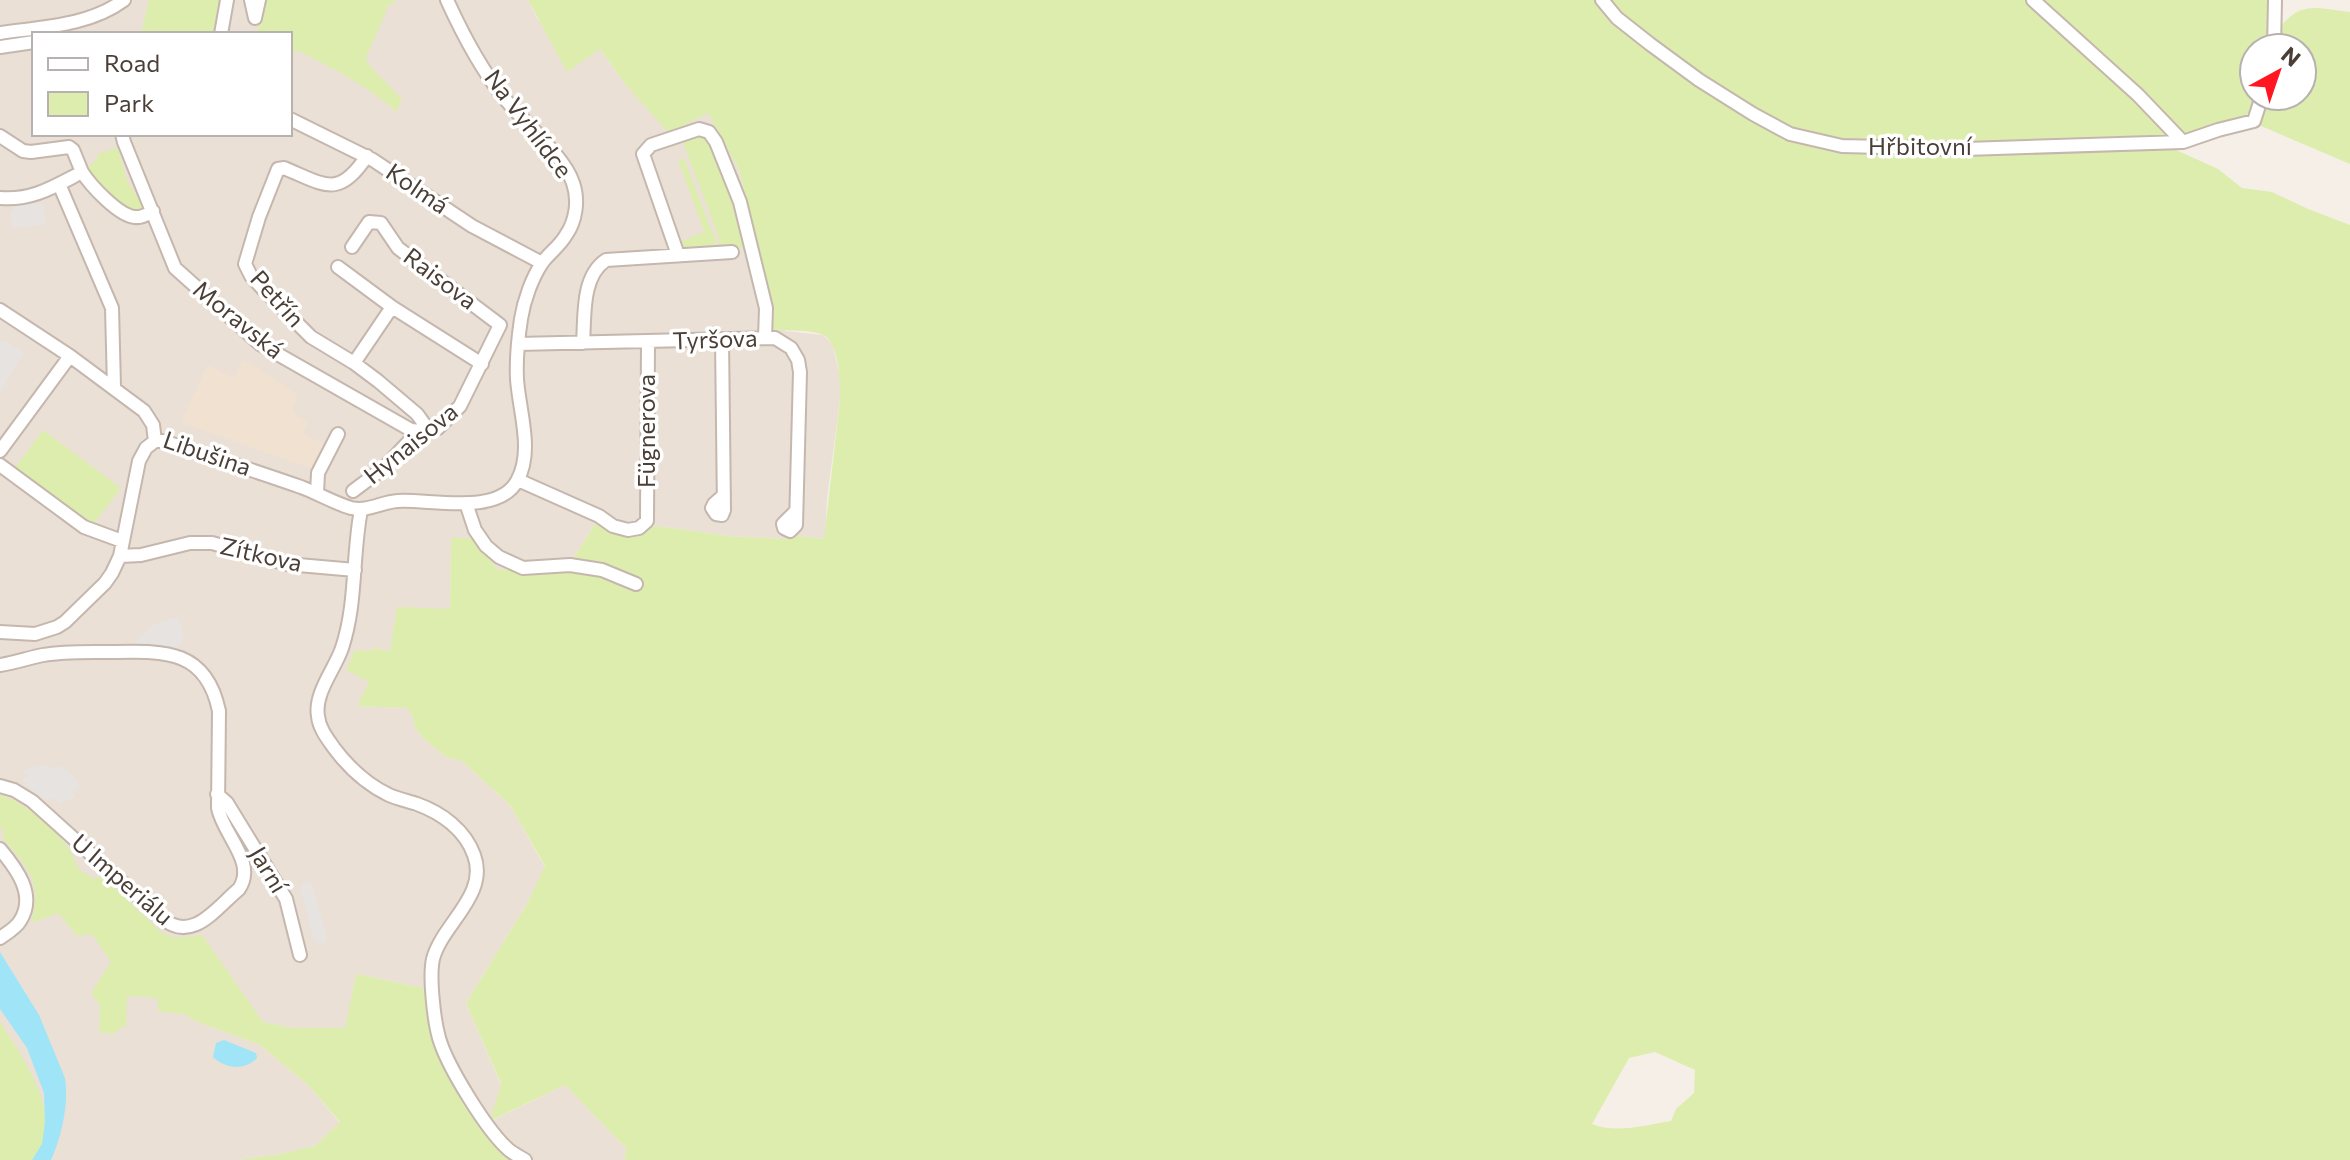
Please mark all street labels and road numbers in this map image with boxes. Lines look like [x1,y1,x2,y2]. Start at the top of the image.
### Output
street label: Na Vyhlídce [479,63,579,183]
street label: Hřbitovní [1868,131,1973,160]
street label: Kolmá [381,156,455,219]
street label: Raisova [399,241,483,315]
street label: Petřín [245,264,311,332]
street label: Moravská [188,274,290,364]
street label: Tyršova [672,323,758,354]
street label: Fügnerova [631,374,660,488]
street label: Hynaisova [357,396,463,489]
street label: Libušina [160,424,255,481]
street label: Zítkova [218,530,305,577]
street label: U Imperiálu [67,827,179,931]
street label: Jarní [244,841,295,898]

